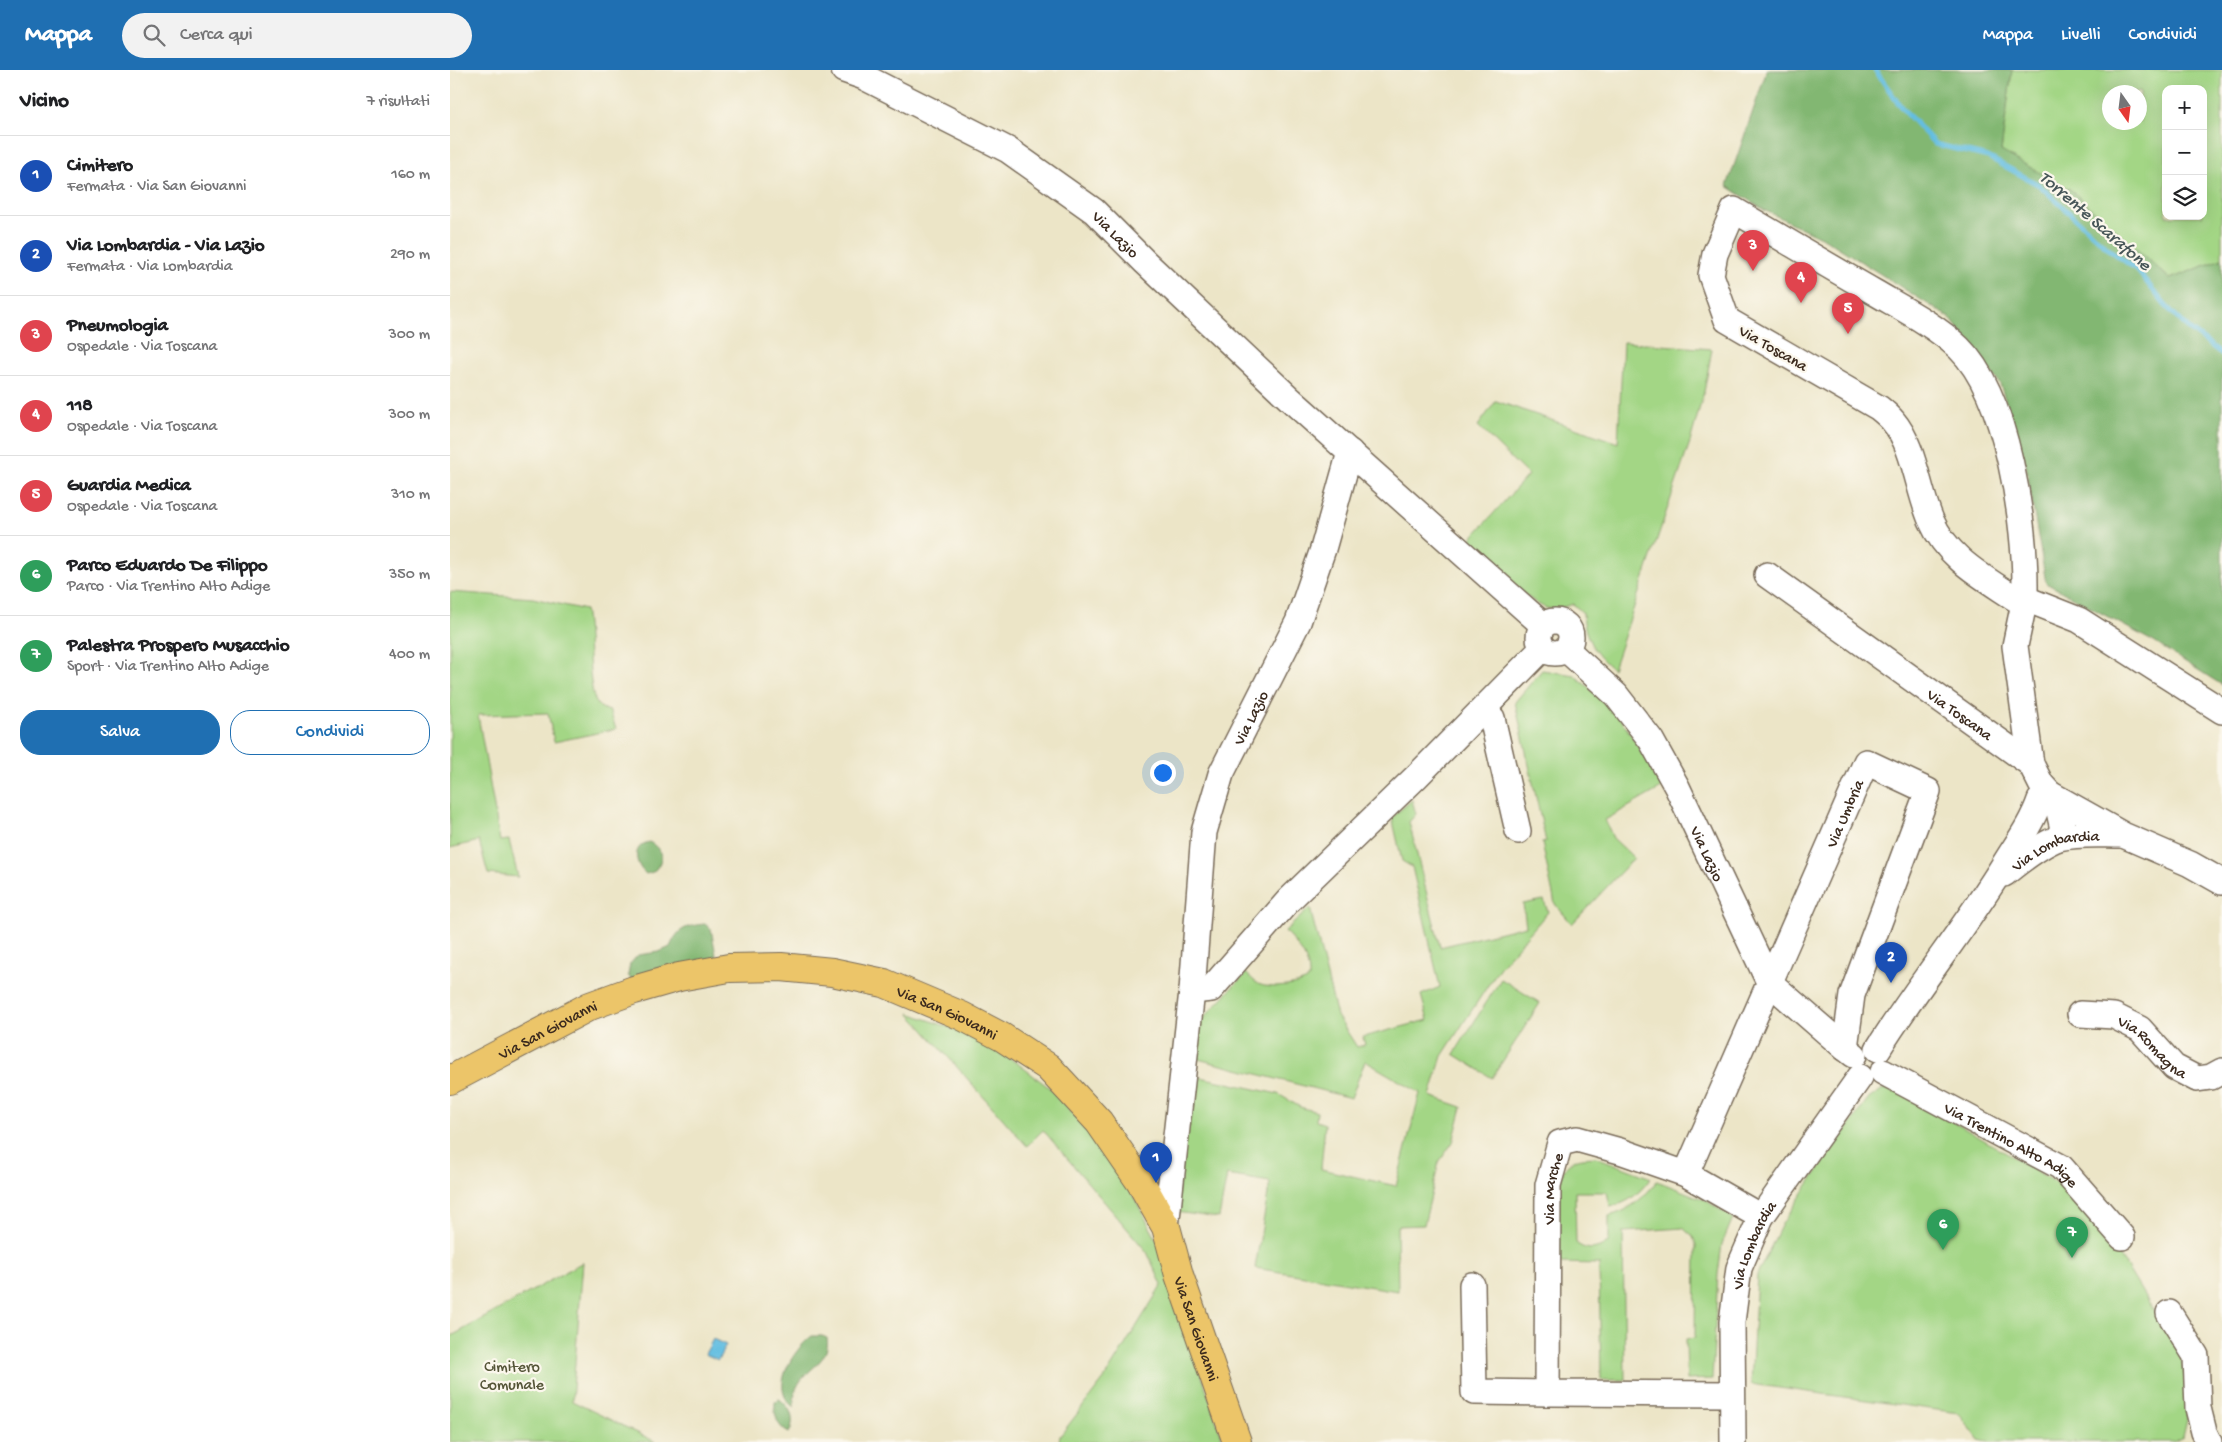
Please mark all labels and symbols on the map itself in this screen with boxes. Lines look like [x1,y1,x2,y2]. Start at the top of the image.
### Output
north arrow [2102,85,2147,130]
water label: Torrente Scarafone [2034,168,2155,277]
street label: Via Lazio [1086,208,1142,264]
pin: 3 [1737,230,1769,271]
pin: 4 [1785,262,1817,303]
pin: 5 [1832,293,1864,334]
street label: Via Toscana [1734,322,1811,378]
street label: Via Toscana [1921,686,1996,747]
street label: Via Lazio [1231,688,1275,750]
your location [1150,760,1176,786]
street label: Via Umbria [1823,776,1871,852]
street label: Via Lazio [1684,823,1726,885]
street label: Via Lombardia [2008,829,2101,878]
pin: 2 [1875,942,1907,983]
street label: Via San Giovanni [892,983,1000,1046]
street label: Via San Giovanni [495,998,600,1066]
street label: Via Romagna [2113,1013,2190,1085]
street label: Via Trentino Alto Adige [1939,1100,2081,1194]
pin: 1 [1140,1142,1172,1183]
street label: Via Marche [1541,1150,1570,1226]
street label: Via Lombardia [1730,1197,1783,1292]
pin: 6 [1927,1209,1959,1250]
pin: 7 [2056,1217,2088,1258]
street label: Via San Giovanni [1167,1274,1221,1384]
park label: Cimitero Comunale [480,1359,545,1396]

